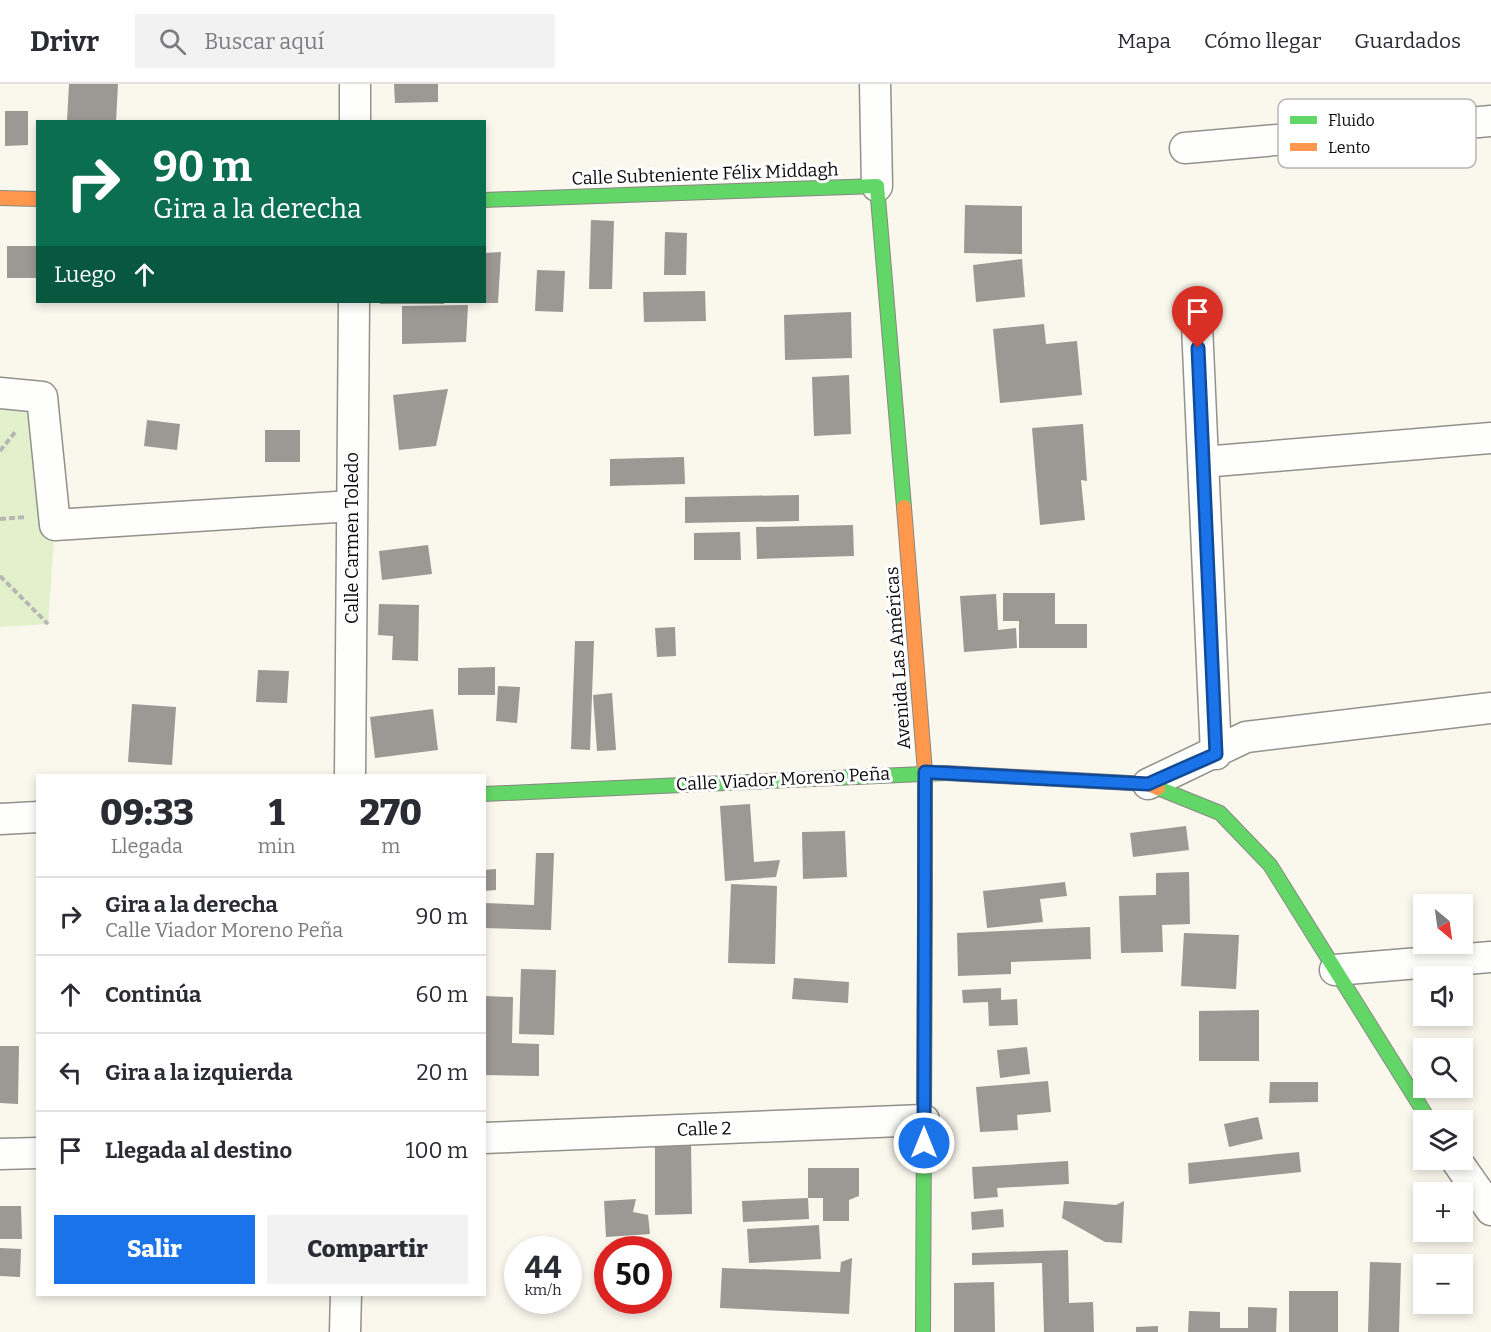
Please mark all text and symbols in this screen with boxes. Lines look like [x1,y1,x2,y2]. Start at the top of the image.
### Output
search box [135,14,555,68]
text: Drivr [30,25,99,58]
icon: search [156,25,189,58]
text: Buscar aquí [204,28,324,55]
text: Mapa [1117,28,1171,54]
text: Cómo llegar [1204,28,1321,54]
text: Guardados [1354,28,1461,54]
legend [1278,99,1476,168]
text: Fluido [1328,111,1375,130]
text: Lento [1328,138,1370,157]
text: 90 m [153,142,252,192]
icon: right [54,144,132,222]
street label: Calle Subteniente Félix Middagh [571,158,839,190]
text: Gira a la derecha [153,193,362,225]
icon: ahead [128,258,161,291]
text: Luego [54,261,116,288]
pin [1172,286,1223,348]
icon: arrive [1181,295,1214,328]
street label: Calle Carmen Toledo [341,452,363,624]
street label: Avenida Las Américas [881,566,915,750]
street label: Calle Viador Moreno Peña [675,762,891,796]
text: 09:33 [100,791,194,835]
text: 1 [269,791,285,835]
text: 270 [359,791,422,835]
text: Llegada [111,834,183,858]
text: min [258,834,295,858]
text: m [381,834,400,858]
text: Gira a la derecha [105,891,278,918]
north arrow [1413,894,1473,954]
map controls [1413,894,1473,1314]
icon: right [54,900,87,933]
text: 90 m [416,903,468,930]
text: Calle Viador Moreno Peña [105,918,343,942]
button: sound [1413,966,1473,1026]
icon: ahead [54,978,87,1011]
text: Continúa [105,981,201,1008]
text: 60 m [416,981,468,1008]
button: search [1413,1038,1473,1098]
icon: left [54,1056,87,1089]
text: Gira a la izquierda [105,1059,293,1086]
text: 20 m [417,1059,468,1086]
button: layers [1413,1110,1473,1170]
position arrow [892,1111,956,1175]
street label: Calle 2 [676,1117,732,1141]
icon: arrive [54,1134,87,1167]
text: Llegada al destino [105,1137,292,1164]
text: 100 m [405,1137,468,1164]
button: + [1413,1182,1473,1242]
button: Salir [54,1215,255,1284]
button: Compartir [267,1215,468,1284]
speed limit sign: 50 [594,1236,672,1314]
text: 44 [525,1250,561,1286]
button: − [1413,1254,1473,1314]
text: km/h [524,1281,562,1299]

